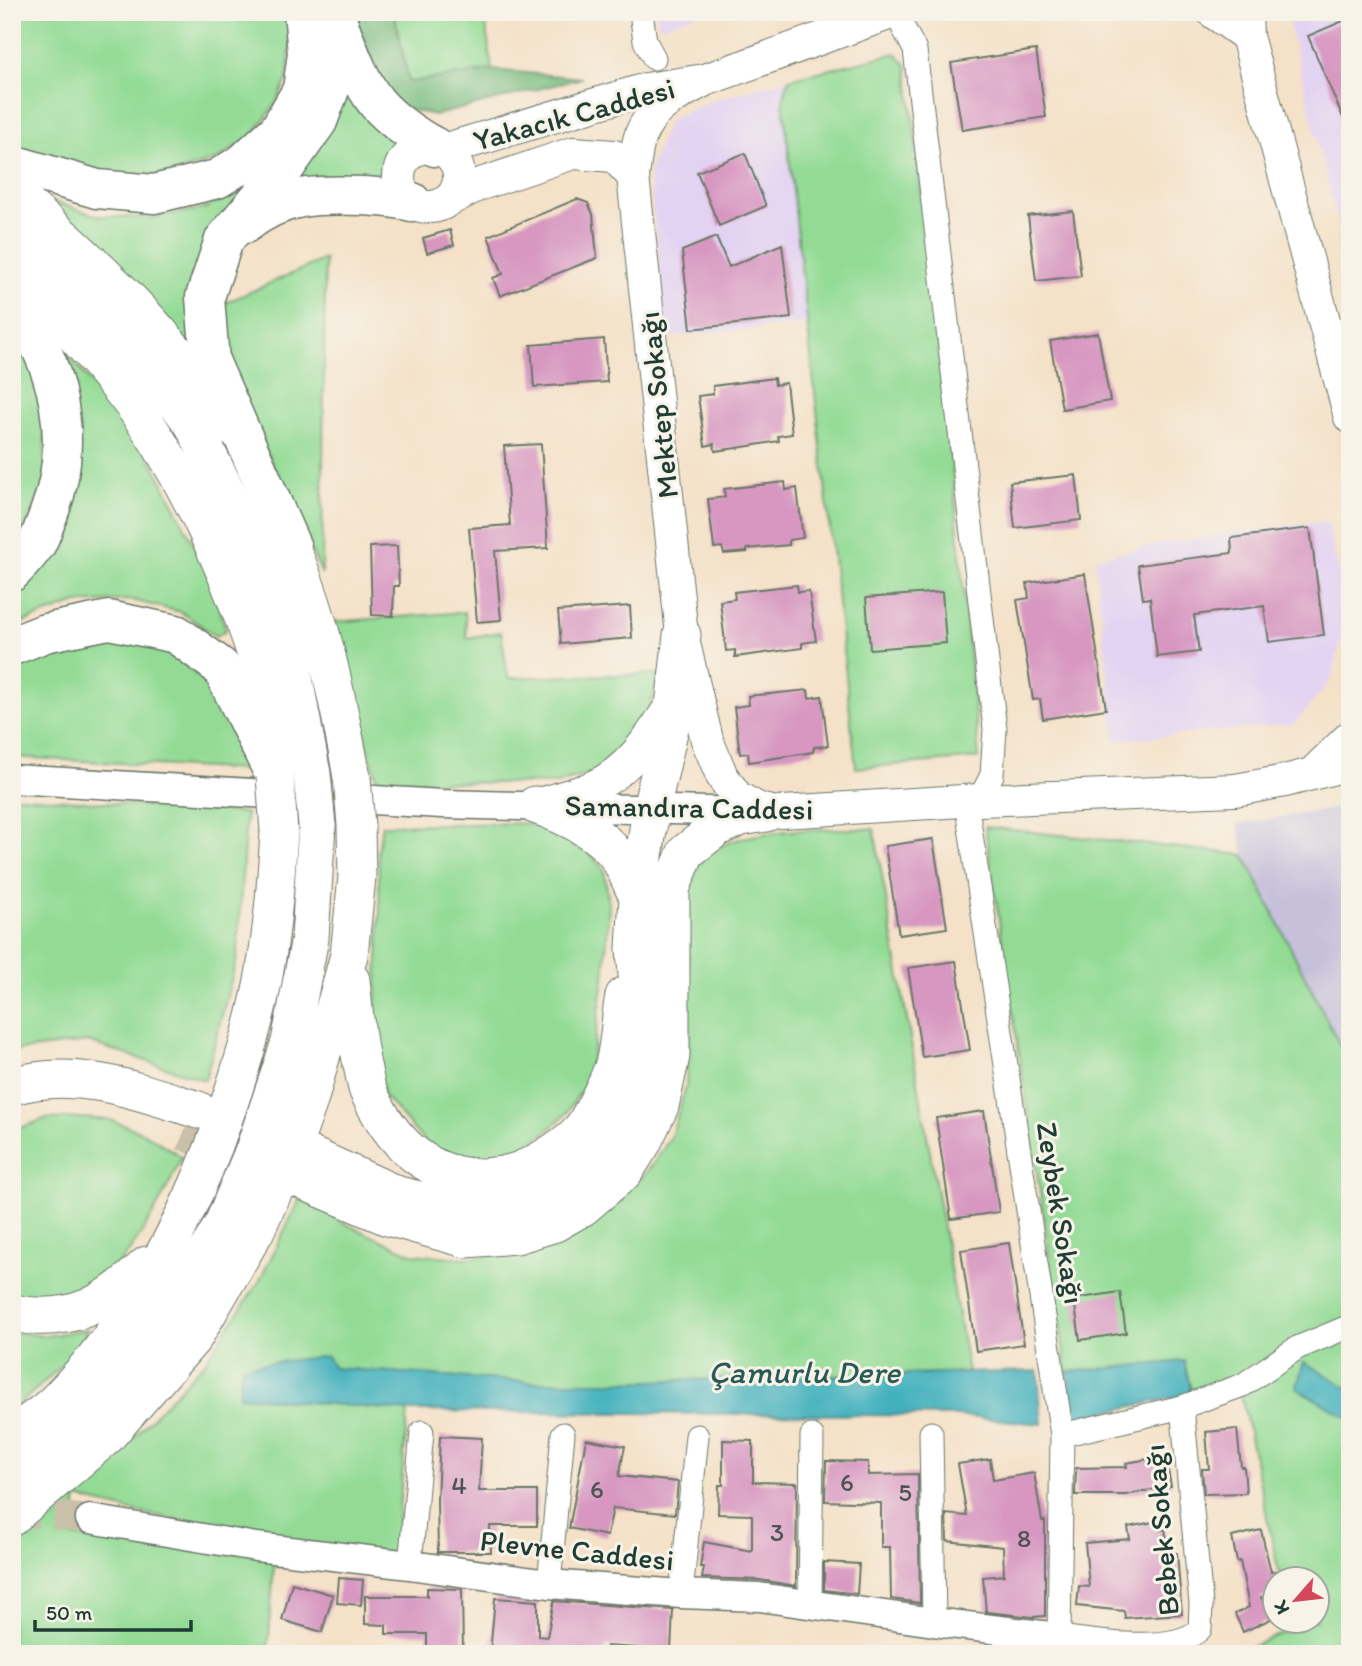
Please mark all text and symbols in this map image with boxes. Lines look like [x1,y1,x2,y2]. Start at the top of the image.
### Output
street label: Yakacık Caddesi [469,69,679,159]
street label: Mektep Sokağı [630,310,686,500]
street label: Samandıra Caddesi [564,786,814,828]
street label: Zeybek Sokağı [1028,1119,1094,1307]
water label: Çamurlu Dere [708,1353,902,1391]
street label: Bebek Sokağı [1135,1443,1187,1617]
house number: 6 [840,1466,854,1498]
house number: 4 [451,1469,467,1501]
house number: 6 [590,1473,604,1505]
house number: 5 [898,1476,912,1508]
house number: 3 [770,1516,784,1548]
street label: Plevne Caddesi [478,1521,676,1579]
house number: 8 [1017,1522,1031,1554]
north arrow [1260,1564,1330,1634]
scale bar [35,1589,191,1633]
text: K [1268,1596,1294,1619]
text: 50 m [46,1600,93,1625]

